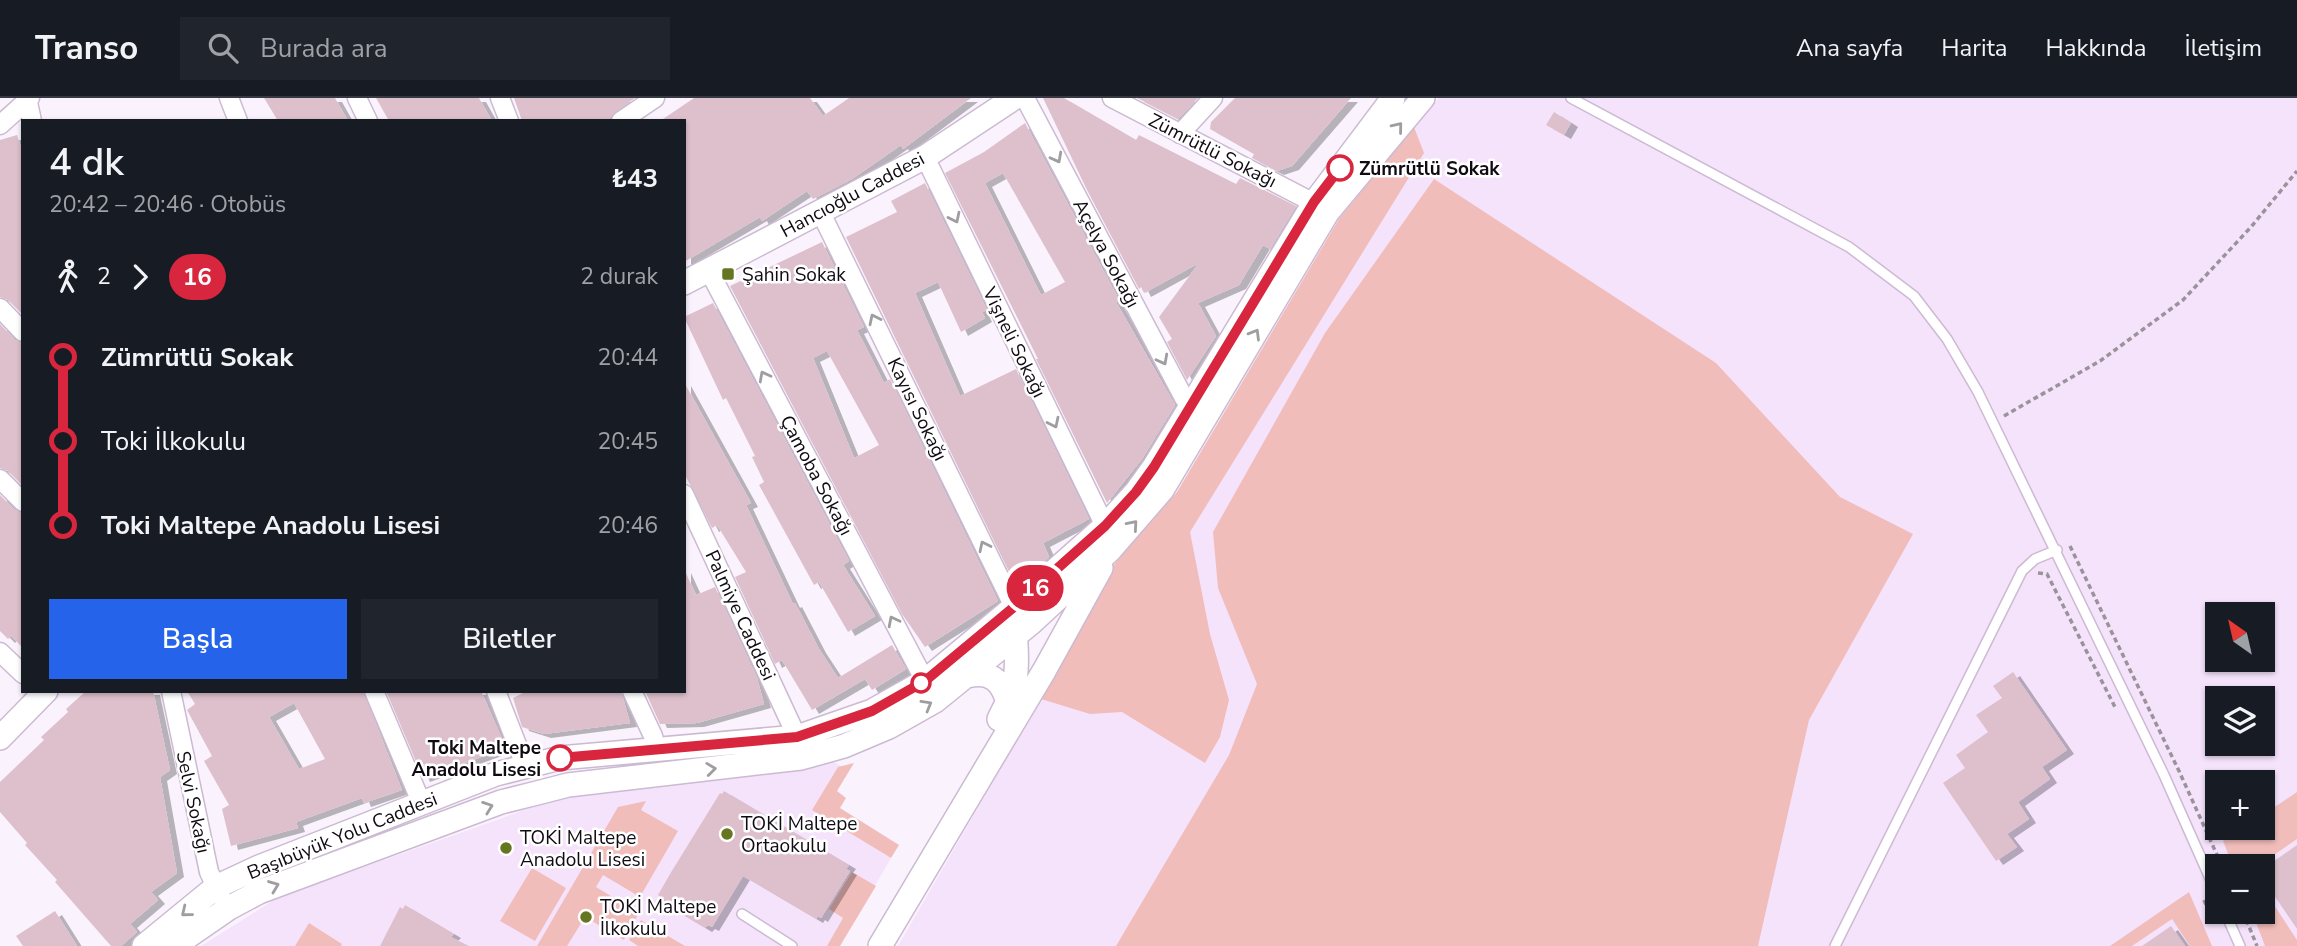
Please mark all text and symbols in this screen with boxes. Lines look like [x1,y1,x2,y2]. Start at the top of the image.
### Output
search box [180,17,670,80]
text: Transo [35,26,138,71]
icon: search [204,29,242,67]
text: Burada ara [260,31,388,66]
text: Ana sayfa [1796,32,1903,64]
text: Harita [1941,32,2008,64]
text: Hakkında [2046,32,2146,64]
text: İletişim [2184,32,2262,64]
street label: Zümrütlü Sokağı [1144,107,1281,194]
one-way arrow [1390,123,1403,135]
text: 4 dk [49,137,124,188]
street label: Hancıoğlu Caddesi [776,146,929,244]
one-way arrow [1049,151,1062,164]
marker: Zümrütlü Sokak [1327,155,1353,181]
place label: Zümrütlü Sokak [1359,156,1500,182]
text: ₺43 [611,161,658,196]
text: 20:42 – 20:46 · Otobüs [49,189,286,220]
street label: Açelya Sokağı [1067,195,1146,312]
one-way arrow [946,211,960,223]
icon: walk [49,258,87,296]
icon: forward [121,258,159,296]
text: 2 [97,261,111,292]
text: 16 [183,261,212,293]
text: 2 durak [580,261,658,292]
place label: Şahin Sokak [742,262,846,288]
marker: Şahin Sokak [720,266,736,282]
street label: Vişneli Sokağı [976,282,1052,402]
one-way arrow [869,314,883,326]
one-way arrow [1247,328,1260,341]
text: Zümrütlü Sokak [101,340,293,375]
text: 20:44 [598,342,658,373]
one-way arrow [1155,352,1168,365]
street label: Kayısı Sokağı [881,354,953,465]
one-way arrow [759,371,773,383]
street label: Çamoba Sokağı [773,411,859,540]
one-way arrow [1046,416,1060,428]
text: Toki İlkokulu [101,424,246,459]
text: 20:45 [598,426,658,457]
text: Toki Maltepe Anadolu Lisesi [101,508,440,543]
text: 20:46 [598,510,658,541]
one-way arrow [1125,520,1137,533]
one-way arrow [979,541,993,553]
street label: Palmiye Caddesi [699,546,782,685]
line badge: 16 [1004,565,1066,611]
text: 16 [1021,572,1049,604]
button: Başla [49,599,347,679]
button: Biletler [361,599,658,679]
north arrow [2205,602,2275,672]
map controls [2205,602,2275,924]
one-way arrow [888,616,901,628]
unlabelled marker [911,673,931,693]
button: layers [2205,686,2275,756]
one-way arrow [919,701,932,714]
place label: Toki Maltepe Anadolu Lisesi [412,735,541,783]
marker: Toki Maltepe Anadolu Lisesi [547,745,573,771]
street label: Selvi Sokağı [170,749,217,856]
one-way arrow [706,762,717,777]
button: + [2205,770,2275,840]
street label: Başıbüyük Yolu Caddesi [243,786,441,886]
one-way arrow [481,801,493,815]
place label: TOKİ Maltepe Ortaokulu [741,811,857,859]
place label: TOKİ Maltepe Anadolu Lisesi [520,825,645,873]
marker: TOKİ Maltepe Ortaokulu [719,826,735,842]
marker: TOKİ Maltepe Anadolu Lisesi [498,840,514,856]
button: − [2205,854,2275,924]
one-way arrow [268,880,280,894]
place label: TOKİ Maltepe İlkokulu [600,894,716,942]
one-way arrow [181,903,193,916]
marker: TOKİ Maltepe İlkokulu [578,909,594,925]

